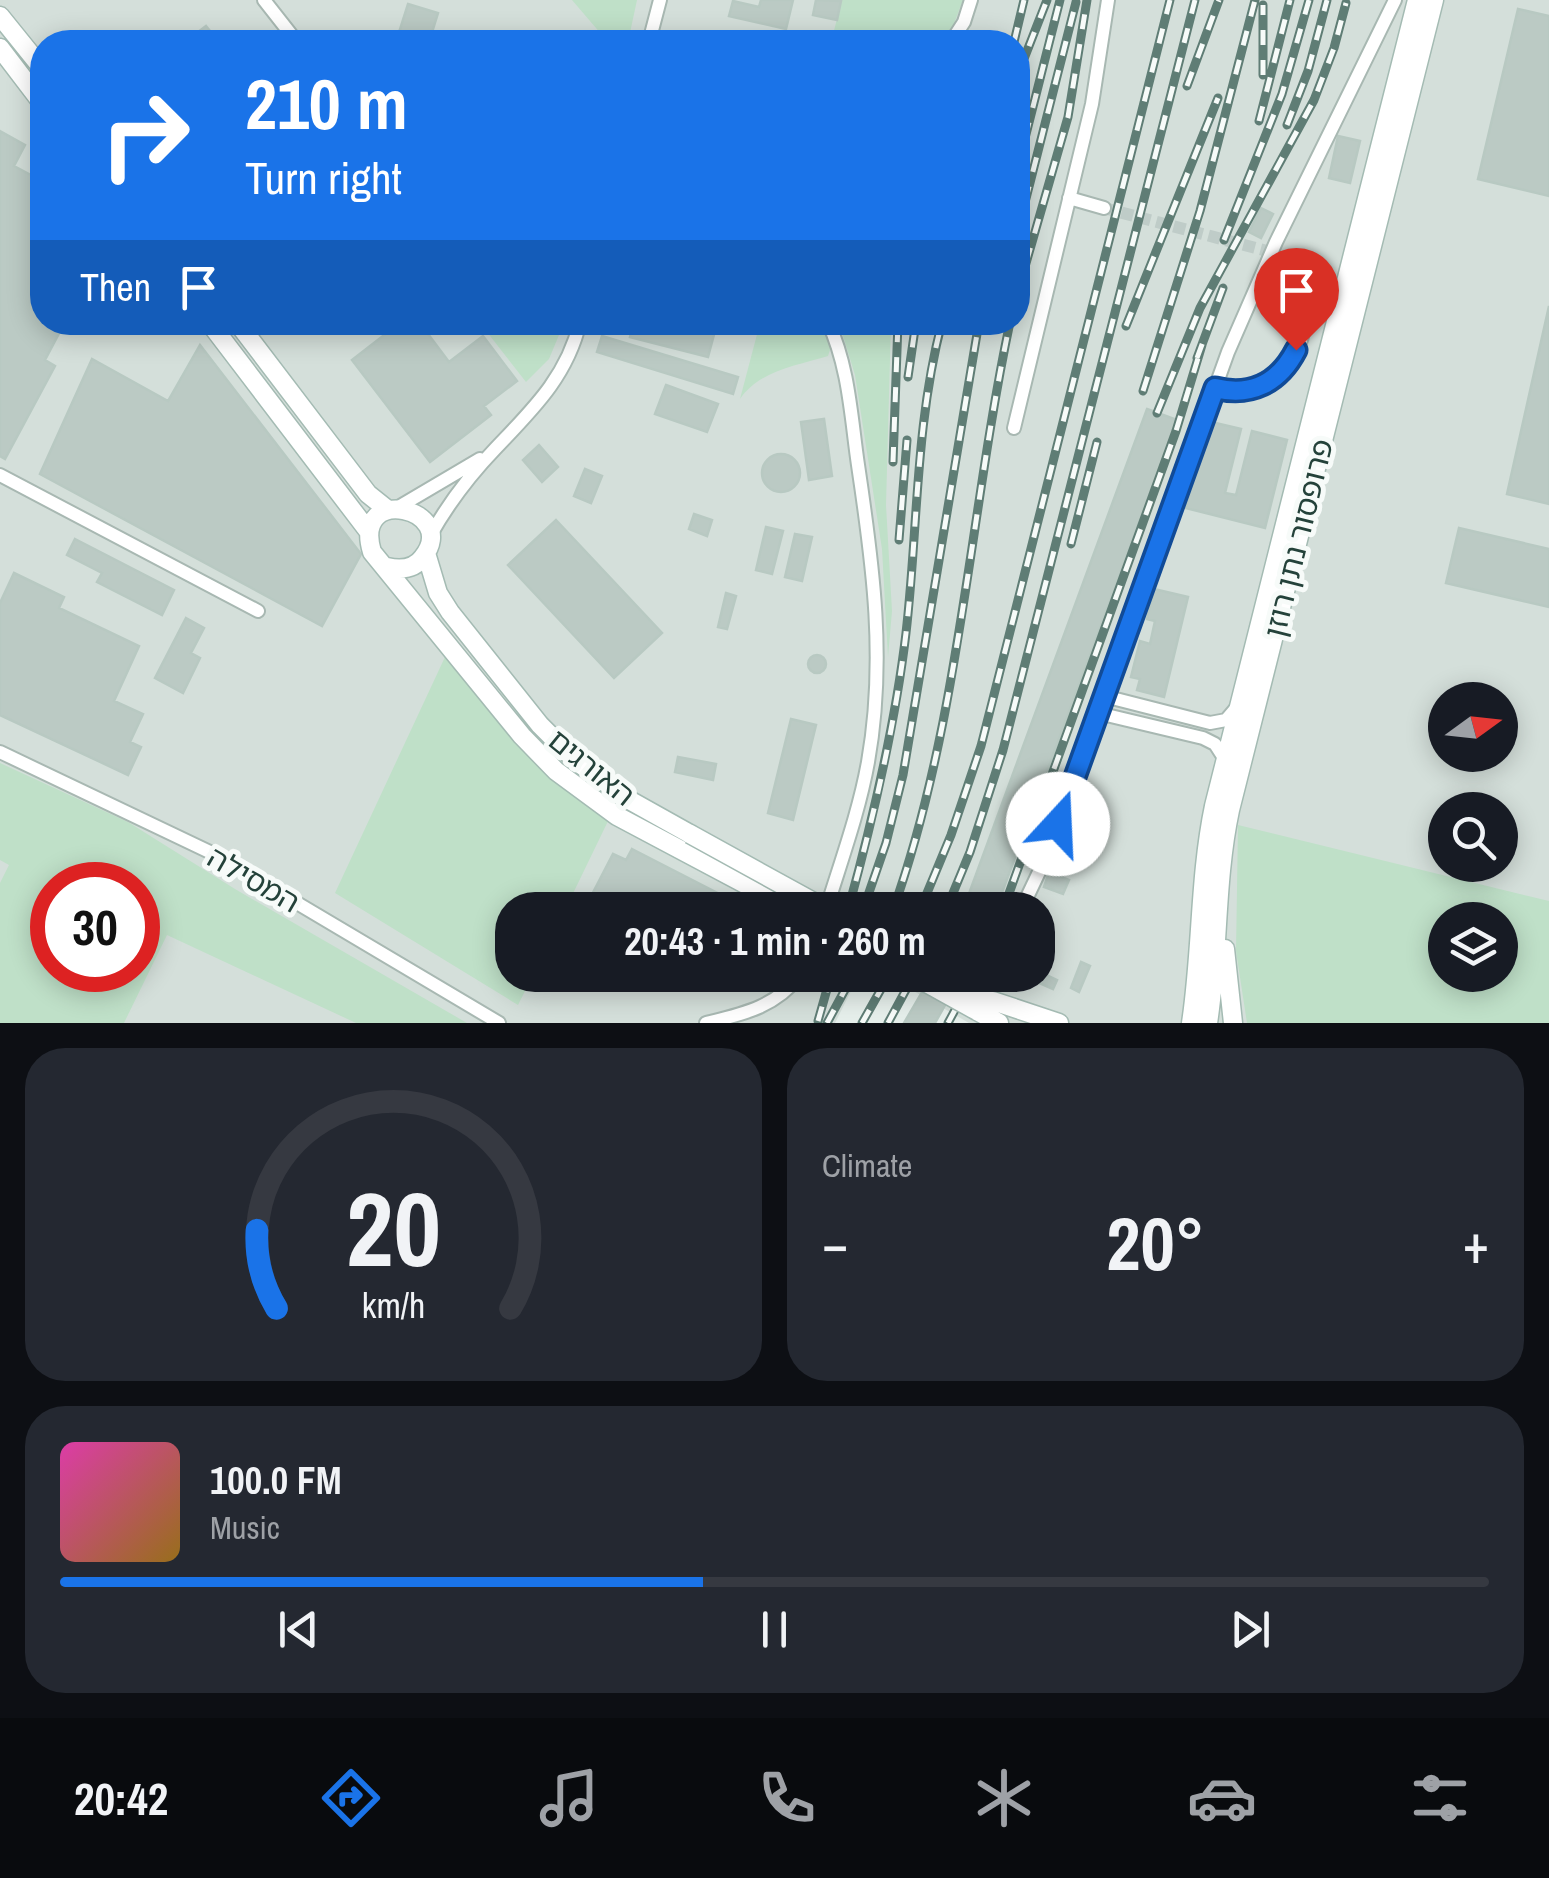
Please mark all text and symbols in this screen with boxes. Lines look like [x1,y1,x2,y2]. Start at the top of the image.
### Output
text: 210 m [245,57,408,151]
icon: right [80,70,210,200]
text: Turn right [245,147,402,208]
pin [1254,248,1339,351]
icon: arrive [171,260,226,315]
text: Then [80,262,151,313]
icon: arrive [1269,263,1324,318]
street label: פרופסור נתן רוזן [1254,434,1342,642]
north arrow [1428,682,1518,772]
map controls [1428,682,1518,992]
street label: האורגים [540,720,644,814]
position arrow [1006,772,1110,876]
button: search [1428,792,1518,882]
street label: המסילה [200,837,308,921]
speed limit sign: 30 [30,862,160,992]
button: layers [1428,902,1518,992]
text: 20:43 · 1 min · 260 m [624,916,926,967]
text: Climate [822,1144,912,1187]
text: 20 [346,1158,441,1298]
text: 20° [1106,1192,1205,1293]
text: − [822,1206,848,1280]
text: + [1463,1206,1489,1280]
text: km/h [362,1281,425,1329]
text: 100.0 FM [210,1455,342,1506]
text: Music [210,1506,280,1549]
icon: previous [271,1602,326,1657]
icon: pause [747,1602,802,1657]
icon: next [1223,1602,1278,1657]
icon: directions [316,1763,386,1833]
icon: music [534,1763,604,1833]
icon: phone [752,1763,822,1833]
icon: climate [969,1763,1039,1833]
icon: car [1187,1763,1257,1833]
icon: filters [1405,1763,1475,1833]
text: 20:42 [74,1768,168,1829]

